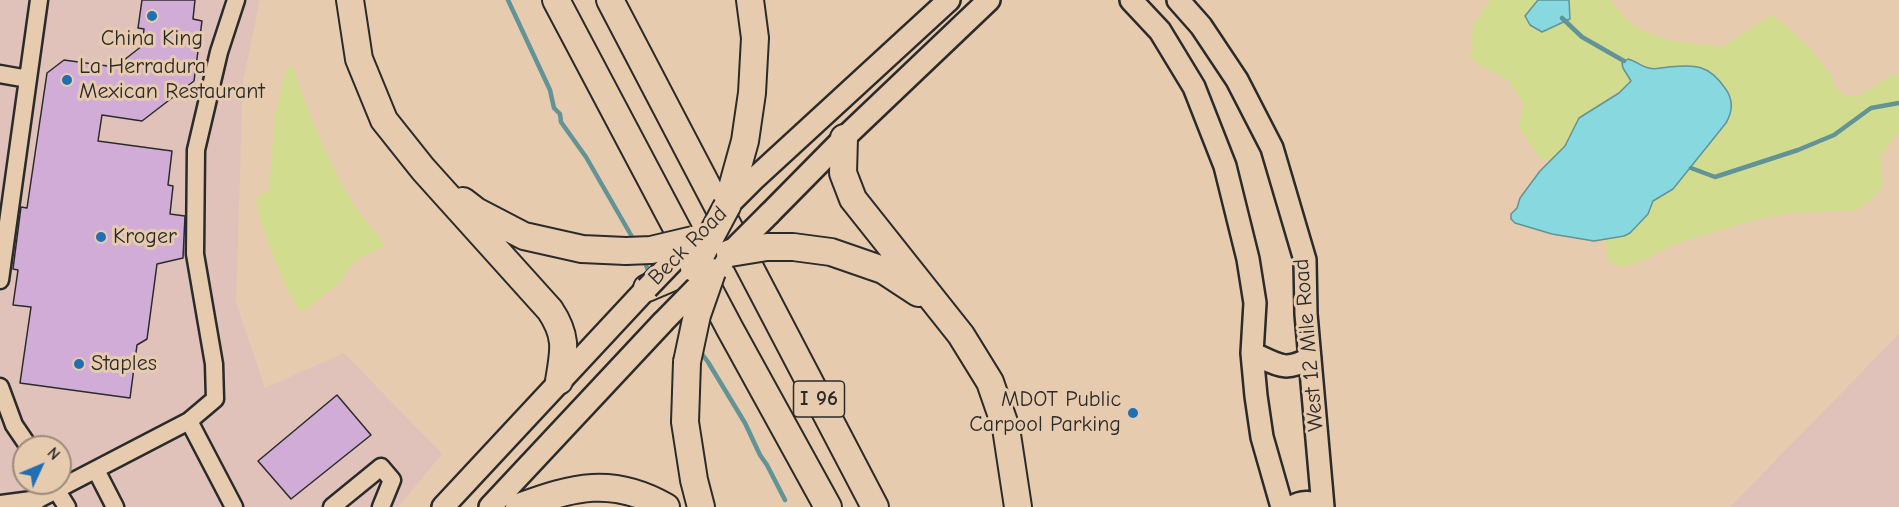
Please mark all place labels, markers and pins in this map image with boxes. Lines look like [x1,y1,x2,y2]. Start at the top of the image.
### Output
marker: China King [145,9,159,23]
place label: China King [101,26,203,52]
place label: La Herradura Mexican Restaurant [79,54,265,106]
marker: La Herradura Mexican Restaurant [60,73,74,87]
place label: Kroger [113,224,177,250]
marker: Kroger [94,230,108,244]
place label: Staples [91,351,157,377]
marker: Staples [72,357,86,371]
place label: MDOT Public Carpool Parking [969,387,1121,439]
marker: MDOT Public Carpool Parking [1126,406,1140,420]

